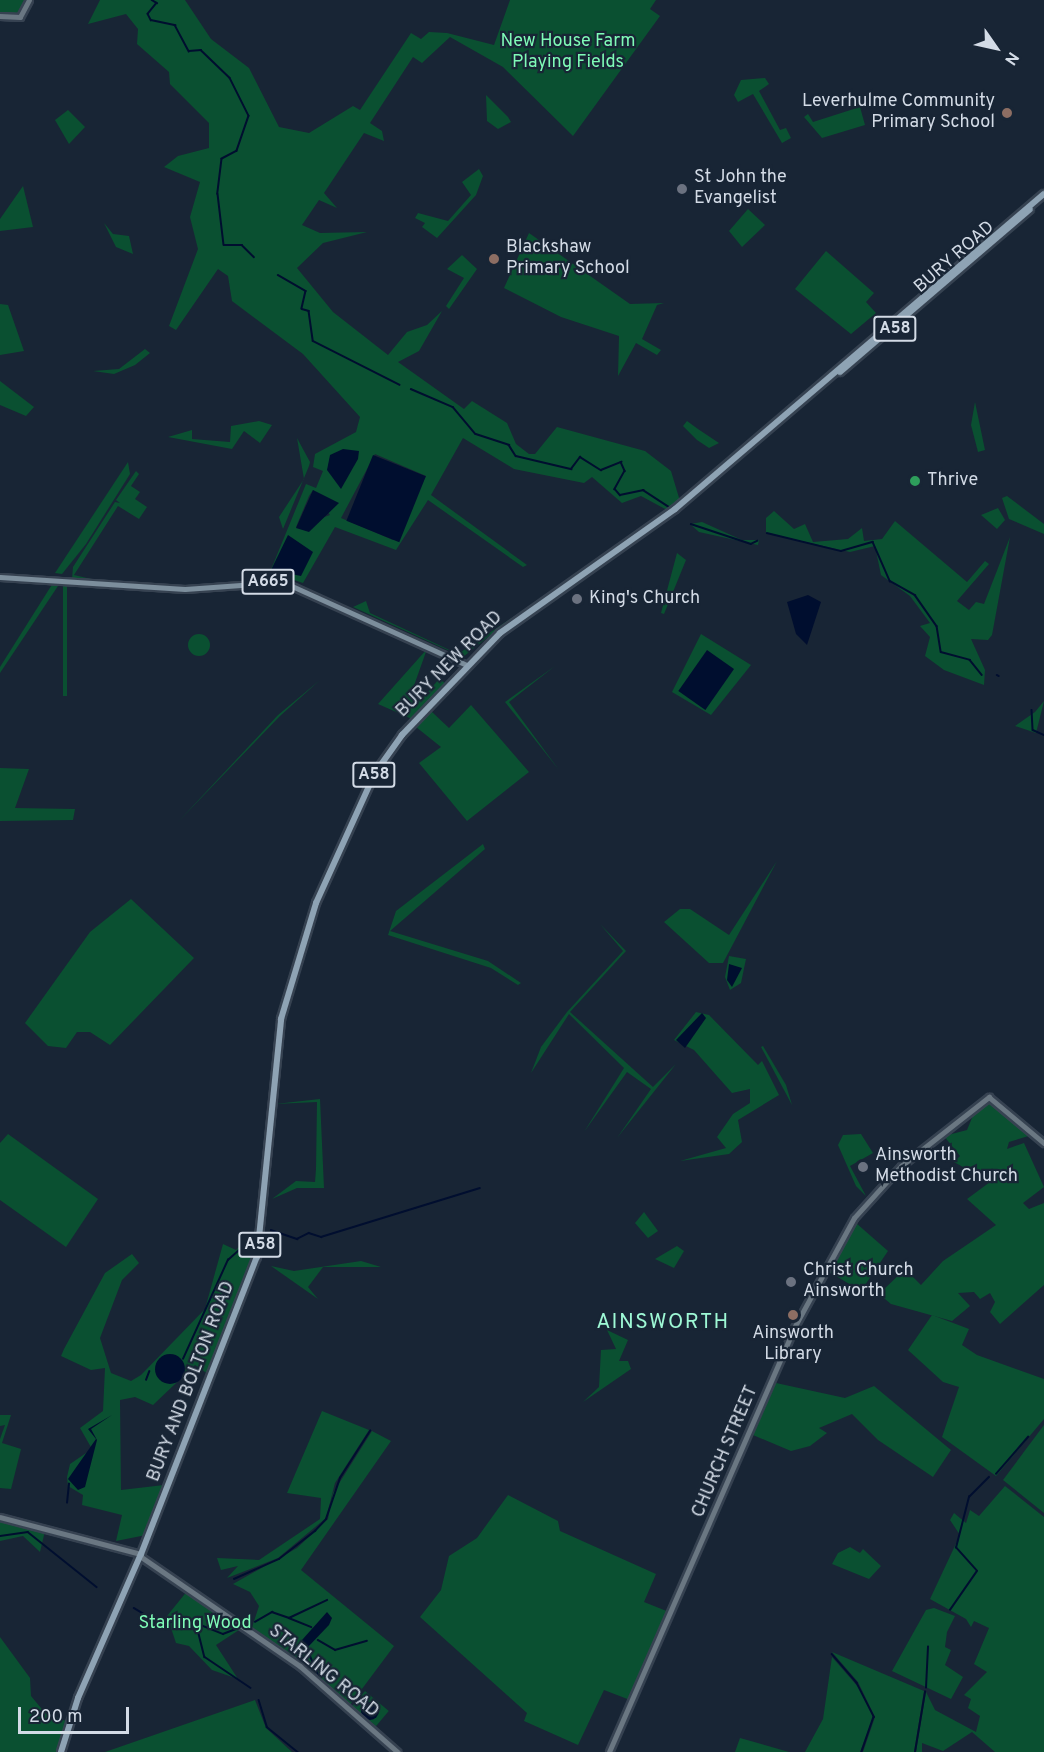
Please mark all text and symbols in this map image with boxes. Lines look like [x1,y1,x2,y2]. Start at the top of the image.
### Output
north arrow [966,18,1026,78]
park label: New House Farm Playing Fields [501,32,635,74]
text: N [999,48,1022,68]
place label: Leverhulme Community Primary School [802,92,995,134]
marker: Leverhulme Community Primary School [1000,106,1014,120]
place label: St John the Evangelist [694,168,787,210]
marker: St John the Evangelist [675,182,689,196]
street label: BURY ROAD [910,217,1000,299]
place label: Blackshaw Primary School [506,238,630,280]
marker: Blackshaw Primary School [487,252,501,266]
road number: A58 [872,316,918,342]
place label: Thrive [927,470,978,492]
marker: Thrive [908,474,922,488]
road number: A665 [241,569,295,595]
place label: King's Church [589,588,700,610]
marker: King's Church [570,592,584,606]
street label: BURY NEW ROAD [392,607,508,723]
road number: A58 [352,762,397,788]
place label: Ainsworth Methodist Church [875,1146,1018,1188]
marker: Ainsworth Methodist Church [856,1160,870,1174]
road number: A58 [238,1232,282,1258]
place label: Christ Church Ainsworth [803,1261,914,1304]
marker: Christ Church Ainsworth [784,1275,798,1289]
street label: BURY AND BOLTON ROAD [144,1278,240,1486]
marker: Ainsworth Library [786,1308,800,1322]
district label: AINSWORTH [596,1310,730,1336]
place label: Ainsworth Library [752,1324,834,1366]
street label: CHURCH STREET [688,1383,764,1521]
park label: Starling Wood [138,1613,252,1635]
street label: STARLING ROAD [264,1621,382,1723]
scale bar [21,1695,132,1733]
text: 200 m [29,1706,82,1729]

